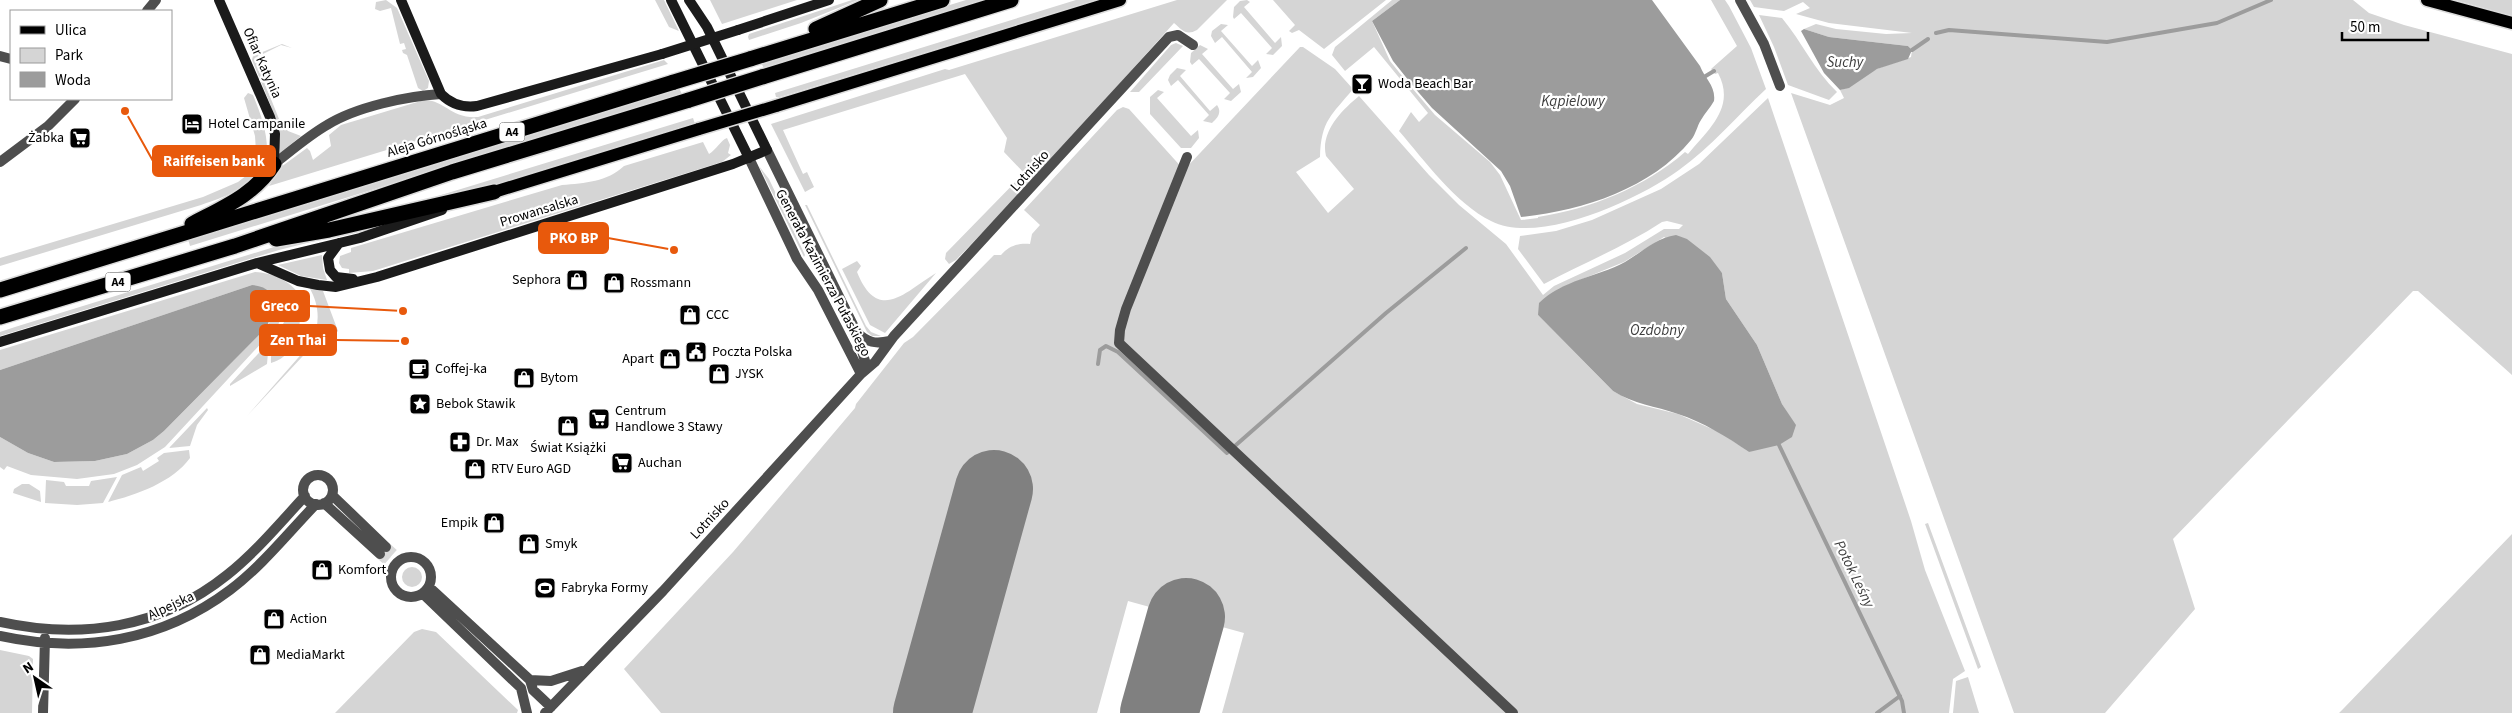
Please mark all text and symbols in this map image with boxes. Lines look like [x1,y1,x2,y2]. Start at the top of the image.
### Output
legend [10,10,172,100]
scale bar [2342,10,2428,42]
text: 50 m [2350,17,2380,38]
text: Ulica [55,20,86,41]
street label: Ofiar Katynia [237,24,287,102]
text: Park [55,45,84,66]
water label: Suchy [1827,52,1865,73]
text: Woda [55,70,91,91]
bar icon: Woda Beach Bar [1350,72,1374,96]
place label: Woda Beach Bar [1378,74,1473,94]
water label: Kąpielowy [1541,91,1606,112]
hotel icon: Hotel Campanile [180,112,204,136]
street label: Aleja Górnośląska [384,113,490,163]
place label: Hotel Campanile [208,114,305,134]
road number: A4 [500,122,524,142]
supermarket icon: Żabka [68,126,92,150]
place label: Żabka [28,128,64,148]
callout: Raiffeisen bank [153,146,275,176]
street label: Lotnisko [1006,146,1054,196]
text: Raiffeisen bank [163,151,266,172]
street label: Generała Kazimierza Pułaskiego [770,186,876,360]
street label: Prowansalska [497,190,581,232]
callout: PKO BP [539,223,608,253]
text: PKO BP [549,228,599,249]
shop icon: Sephora [565,268,589,292]
place label: Sephora [512,270,561,290]
shop icon: Rossmann [602,271,626,295]
road number: A4 [106,272,130,292]
place label: Rossmann [630,273,691,293]
callout: Greco [251,291,309,321]
text: Greco [261,296,299,317]
shop icon: CCC [678,303,702,327]
place label: CCC [706,305,729,325]
water label: Ozdobny [1630,320,1685,341]
callout: Zen Thai [260,325,336,355]
text: Zen Thai [270,330,326,351]
public building icon: Poczta Polska [684,340,708,364]
place label: Poczta Polska [712,342,792,362]
shop icon: Apart [658,347,682,371]
place label: Apart [622,349,654,369]
cafe icon: Coffej-ka [407,357,431,381]
place label: Coffej-ka [435,359,487,379]
shop icon: JYSK [707,362,731,386]
place label: JYSK [735,364,765,384]
shop icon: Bytom [512,366,536,390]
place label: Bytom [540,368,578,388]
place icon: Bebok Stawik [408,392,432,416]
place label: Bebok Stawik [436,394,515,414]
place label: Centrum Handlowe 3 Stawy [615,401,723,437]
supermarket icon: Centrum Handlowe 3 Stawy [587,407,611,431]
shop icon: Świat Książki [556,414,580,438]
pharmacy icon: Dr. Max [448,430,472,454]
place label: Dr. Max [476,432,519,452]
place label: Świat Książki [530,438,606,458]
supermarket icon: Auchan [610,451,634,475]
place label: Auchan [638,453,682,473]
shop icon: RTV Euro AGD [463,457,487,481]
place label: RTV Euro AGD [491,459,571,479]
street label: Lotnisko [686,494,734,544]
shop icon: Empik [482,511,506,535]
place label: Empik [441,513,478,533]
shop icon: Smyk [517,532,541,556]
place label: Smyk [545,534,578,554]
water label: Potok Leśny [1829,537,1880,612]
shop icon: Komfort [310,558,334,582]
place label: Komfort [338,560,387,580]
sports icon: Fabryka Formy [533,576,557,600]
place label: Fabryka Formy [561,578,648,598]
street label: Alpejska [145,587,197,625]
shop icon: Action [262,607,286,631]
place label: Action [290,609,327,629]
shop icon: MediaMarkt [248,643,272,667]
place label: MediaMarkt [276,645,345,665]
north arrow [10,653,60,703]
text: N [19,657,38,679]

